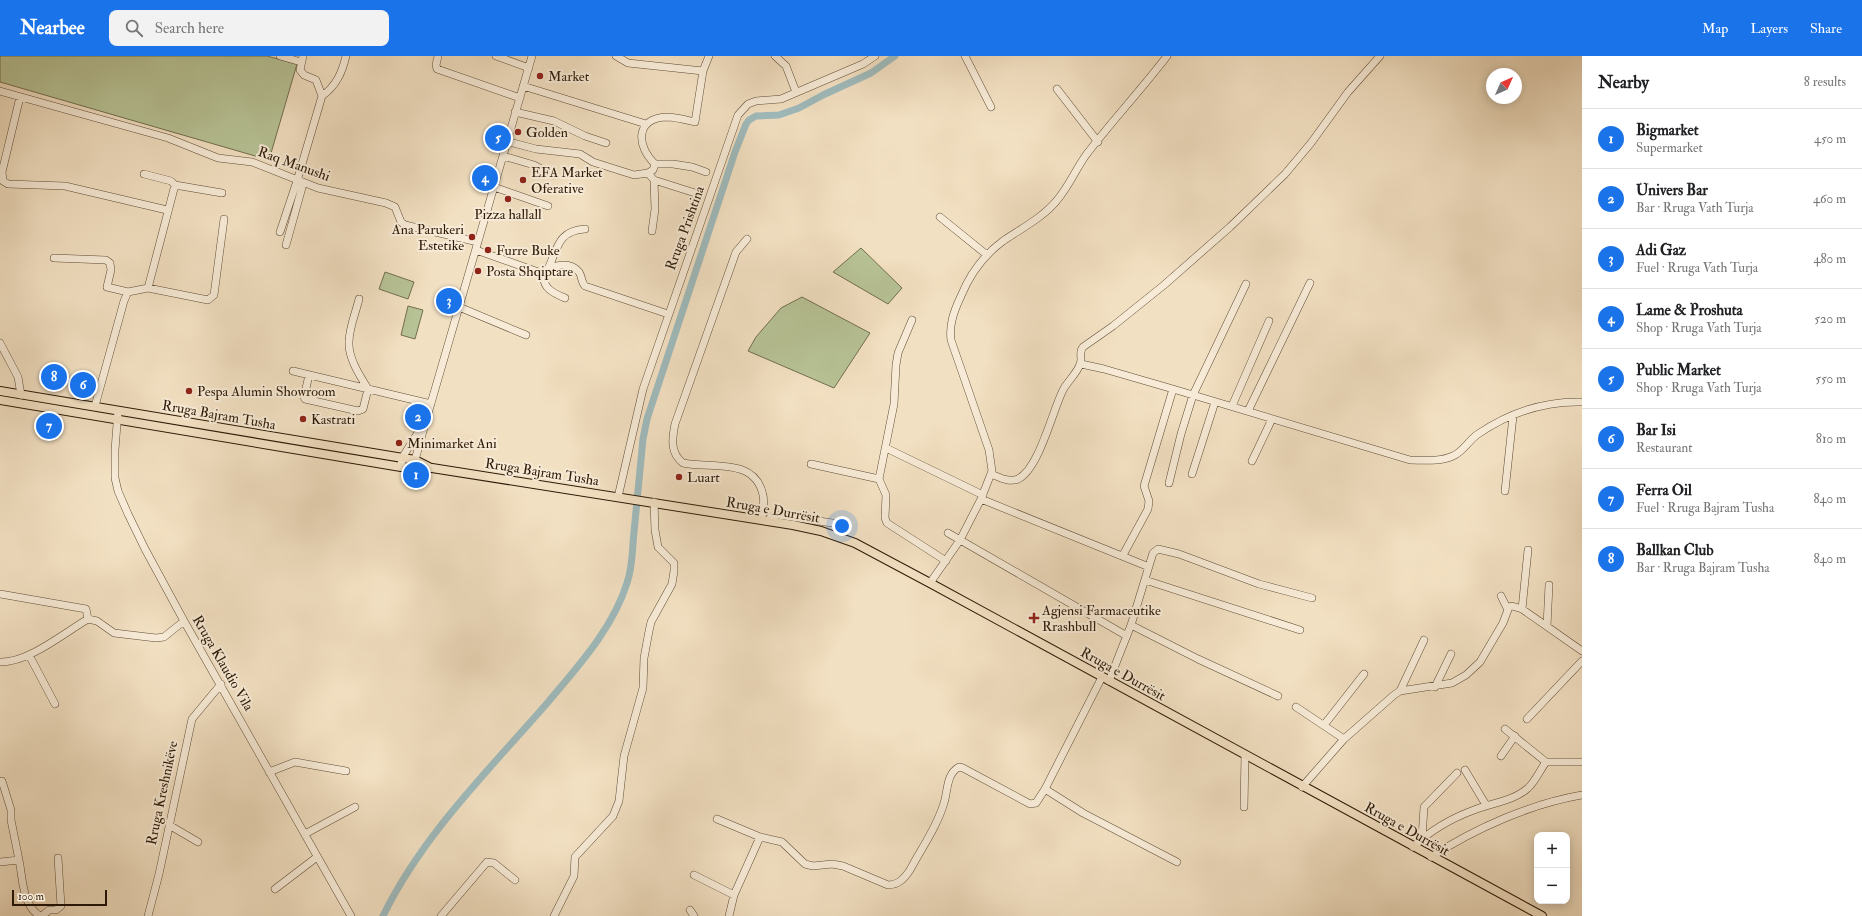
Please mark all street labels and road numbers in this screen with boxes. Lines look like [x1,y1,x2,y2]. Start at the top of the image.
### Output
street label: Raq Manushi [256,143,333,185]
street label: Rruga Prishtina [662,183,708,272]
street label: Rruga Bajram Tusha [161,397,277,433]
street label: Rruga Bajram Tusha [484,455,600,489]
street label: Rruga e Durrësit [725,493,822,527]
street label: Rruga Klaudio Vila [189,612,257,714]
street label: Rruga e Durrësit [1077,644,1169,705]
street label: Rruga Kreshnikëve [143,739,181,847]
street label: Rruga e Durrësit [1361,799,1453,860]

